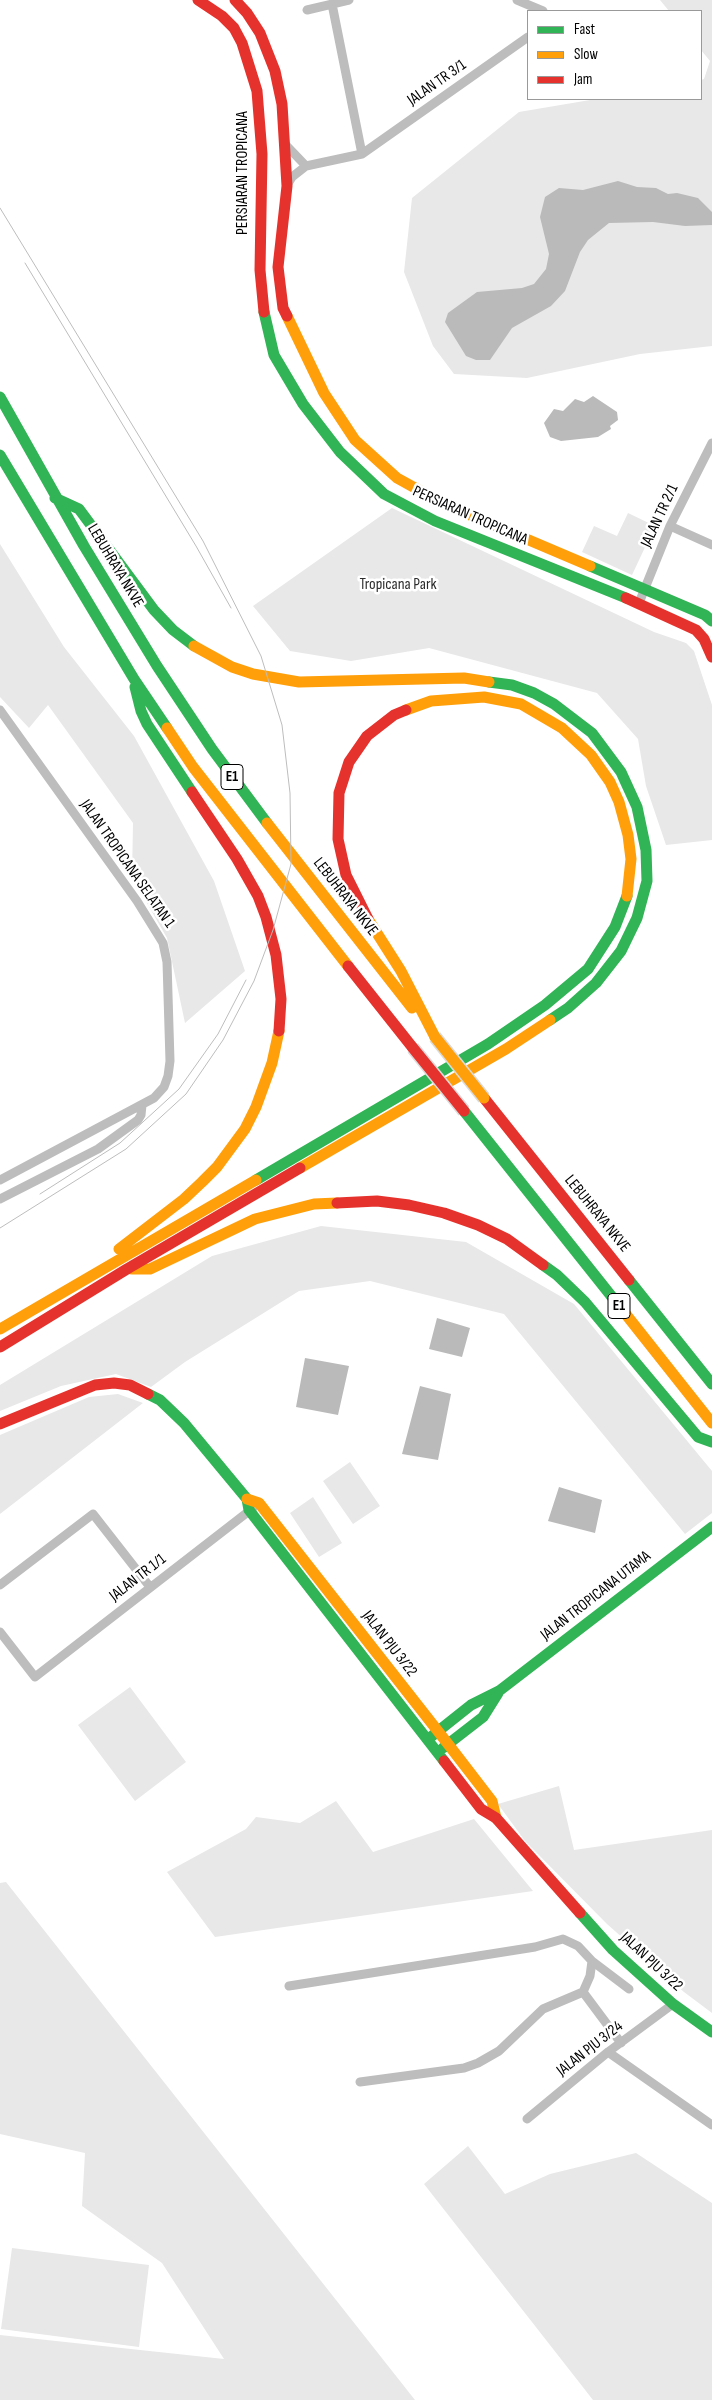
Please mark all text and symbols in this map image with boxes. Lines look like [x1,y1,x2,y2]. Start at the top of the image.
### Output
legend [527,10,702,100]
text: Fast [574,20,595,39]
text: Slow [574,45,598,64]
street label: JALAN TR 3/1 [404,56,470,110]
text: Jam [574,70,592,89]
street label: PERSIARAN TROPICANA [233,111,253,235]
street label: JALAN TR 2/1 [637,481,683,551]
street label: PERSIARAN TROPICANA [410,482,530,550]
street label: LEBUHRAYA NKVE [83,521,147,611]
park label: Tropicana Park [359,575,437,595]
road number: E1 [221,764,243,790]
street label: JALAN TROPICANA SELATAN 1 [75,796,179,932]
street label: LEBUHRAYA NKVE [309,854,381,940]
street label: LEBUHRAYA NKVE [560,1171,634,1257]
road number: E1 [608,1294,630,1318]
street label: JALAN TROPICANA UTAMA [537,1547,655,1645]
street label: JALAN TR 1/1 [106,1550,170,1606]
street label: JALAN PJU 3/22 [357,1607,421,1681]
street label: JALAN PJU 3/22 [616,1928,686,1996]
street label: JALAN PJU 3/24 [553,2017,627,2081]

